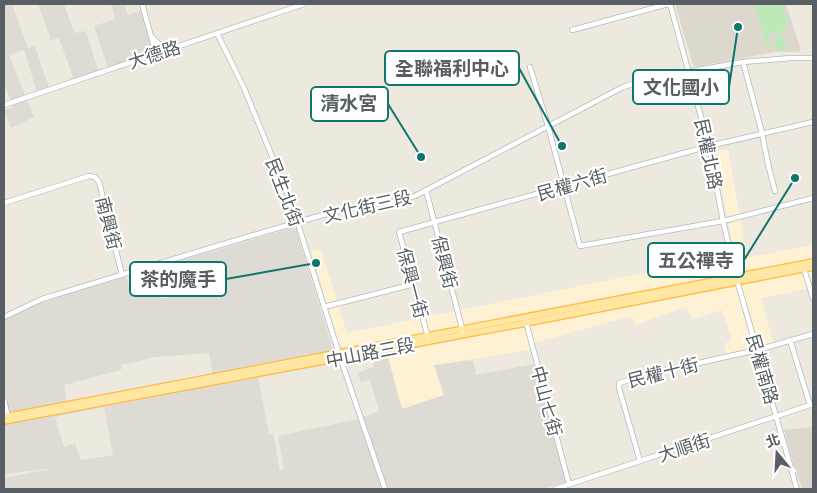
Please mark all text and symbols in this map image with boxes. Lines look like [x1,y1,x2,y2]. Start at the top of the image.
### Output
street label: 大德路 [125,35,183,73]
callout: 全聯福利中心 [385,51,519,85]
text: 全聯福利中心 [395,56,509,79]
callout: 文化國小 [633,70,729,104]
text: 文化國小 [643,75,719,98]
callout: 清水宮 [311,87,388,121]
text: 清水宮 [320,91,378,114]
street label: 民權北路 [691,116,727,192]
street label: 民生北街 [262,154,308,230]
street label: 民權六街 [534,164,610,204]
street label: 文化街三段 [321,185,413,227]
street label: 南興街 [92,194,126,252]
street label: 保興街 [428,233,462,291]
callout: 五公禪寺 [648,243,744,277]
street label: 保興一街 [393,245,433,321]
text: 五公禪寺 [658,248,734,271]
callout: 茶的魔手 [130,262,226,296]
text: 茶的魔手 [140,267,216,290]
street label: 民權南路 [743,331,783,407]
street label: 中山路三段 [324,333,416,371]
street label: 民權十街 [625,353,701,391]
street label: 中山七街 [527,363,567,439]
street label: 大順街 [655,428,713,466]
north arrow [752,428,802,478]
text: 北 [764,430,782,450]

